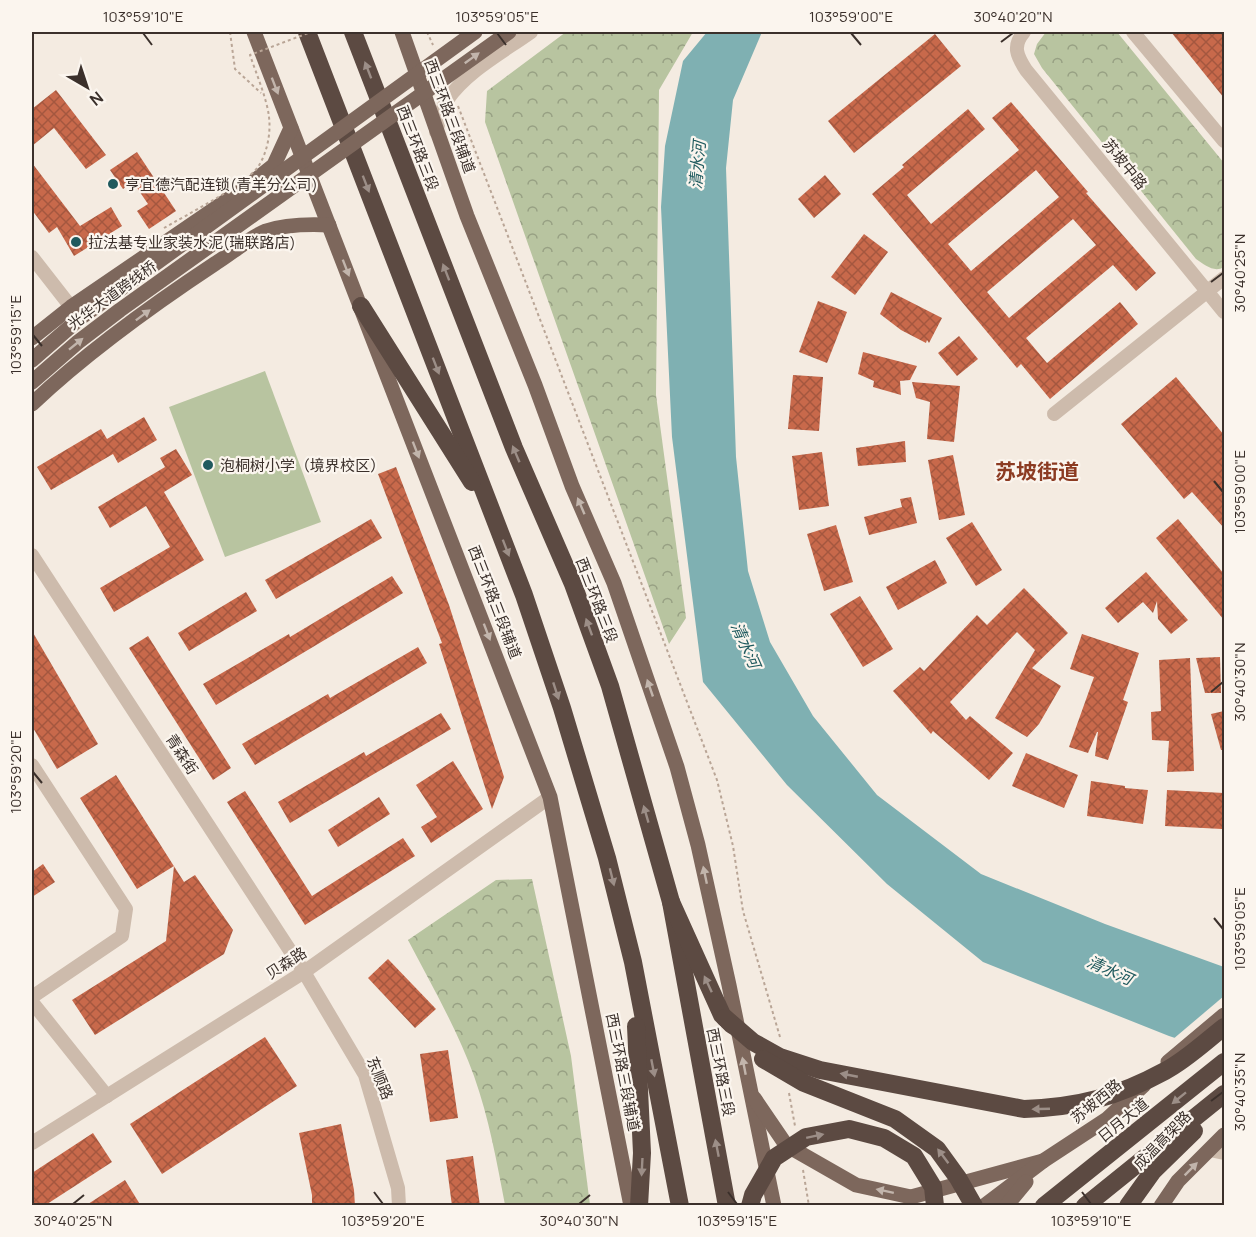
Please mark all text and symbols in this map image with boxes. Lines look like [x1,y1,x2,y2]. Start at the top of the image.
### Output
text: 103°59'10"E [103,6,183,27]
text: 103°59'05"E [455,6,539,27]
text: 103°59'00"E [809,6,893,27]
text: 30°40'20"N [973,6,1053,27]
one-way arrow [464,52,480,64]
street label: 西三环路三段辅道 [420,56,480,176]
north arrow [57,57,117,117]
one-way arrow [363,61,373,79]
one-way arrow [271,77,280,95]
text: N [85,86,108,111]
street label: 西三环路三段 [392,102,444,194]
street label: 苏坡中路 [1098,134,1152,194]
water label: 清水河 [684,137,710,190]
place label: 亨宜德汽配连锁(青羊分公司) [125,174,318,195]
one-way arrow [362,175,371,193]
marker: 亨宜德汽配连锁(青羊分公司) [106,177,120,191]
place label: 拉法基专业家装水泥(瑞联路店) [88,232,296,253]
text: 30°40'25"N [1229,234,1250,312]
marker: 拉法基专业家装水泥(瑞联路店) [69,235,83,249]
street label: 光华大道跨线桥 [63,256,161,334]
one-way arrow [341,259,351,277]
one-way arrow [441,263,450,281]
text: 103°59'15"E [5,295,26,375]
one-way arrow [134,309,150,321]
one-way arrow [68,338,84,351]
one-way arrow [432,357,441,375]
one-way arrow [412,441,421,459]
one-way arrow [511,444,521,462]
text: 103°59'00"E [1229,450,1250,534]
place label: 泡桐树小学（境界校区） [220,455,385,476]
district label: 苏坡街道 [995,457,1079,485]
marker: 泡桐树小学（境界校区） [201,458,215,472]
one-way arrow [575,497,585,515]
one-way arrow [502,539,512,557]
street label: 西三环路三段辅道 [464,542,526,662]
street label: 西三环路三段 [571,554,623,646]
one-way arrow [583,618,593,636]
water label: 清水河 [726,619,767,674]
one-way arrow [482,623,492,641]
text: 30°40'30"N [1229,643,1250,721]
one-way arrow [645,679,655,697]
one-way arrow [552,682,561,700]
street label: 青森街 [161,729,203,779]
text: 103°59'20"E [5,730,26,814]
one-way arrow [641,805,650,823]
one-way arrow [699,866,709,884]
one-way arrow [607,868,617,887]
text: 103°59'05"E [1229,887,1250,971]
street label: 贝森路 [261,942,311,984]
water label: 清水河 [1084,950,1139,991]
one-way arrow [704,976,713,993]
street label: 西三环路三段辅道 [601,1011,645,1133]
street label: 西三环路三段 [702,1026,740,1118]
street label: 东顺路 [362,1053,398,1103]
text: 30°40'35"N [1229,1053,1250,1131]
one-way arrow [739,1056,748,1075]
one-way arrow [649,1059,658,1078]
one-way arrow [839,1070,858,1079]
street label: 苏坡西路 [1066,1074,1126,1128]
one-way arrow [1171,1092,1187,1105]
street label: 日月大道 [1093,1093,1153,1147]
one-way arrow [1031,1104,1050,1113]
street label: 成温高架路 [1128,1106,1196,1174]
one-way arrow [806,1131,825,1140]
one-way arrow [712,1138,721,1157]
one-way arrow [937,1149,949,1164]
one-way arrow [637,1157,646,1176]
one-way arrow [1184,1161,1198,1176]
one-way arrow [875,1186,894,1195]
text: 30°40'25"N [34,1210,112,1231]
text: 103°59'20"E [341,1210,425,1231]
text: 30°40'30"N [540,1210,618,1231]
text: 103°59'15"E [697,1210,777,1231]
text: 103°59'10"E [1051,1210,1131,1231]

